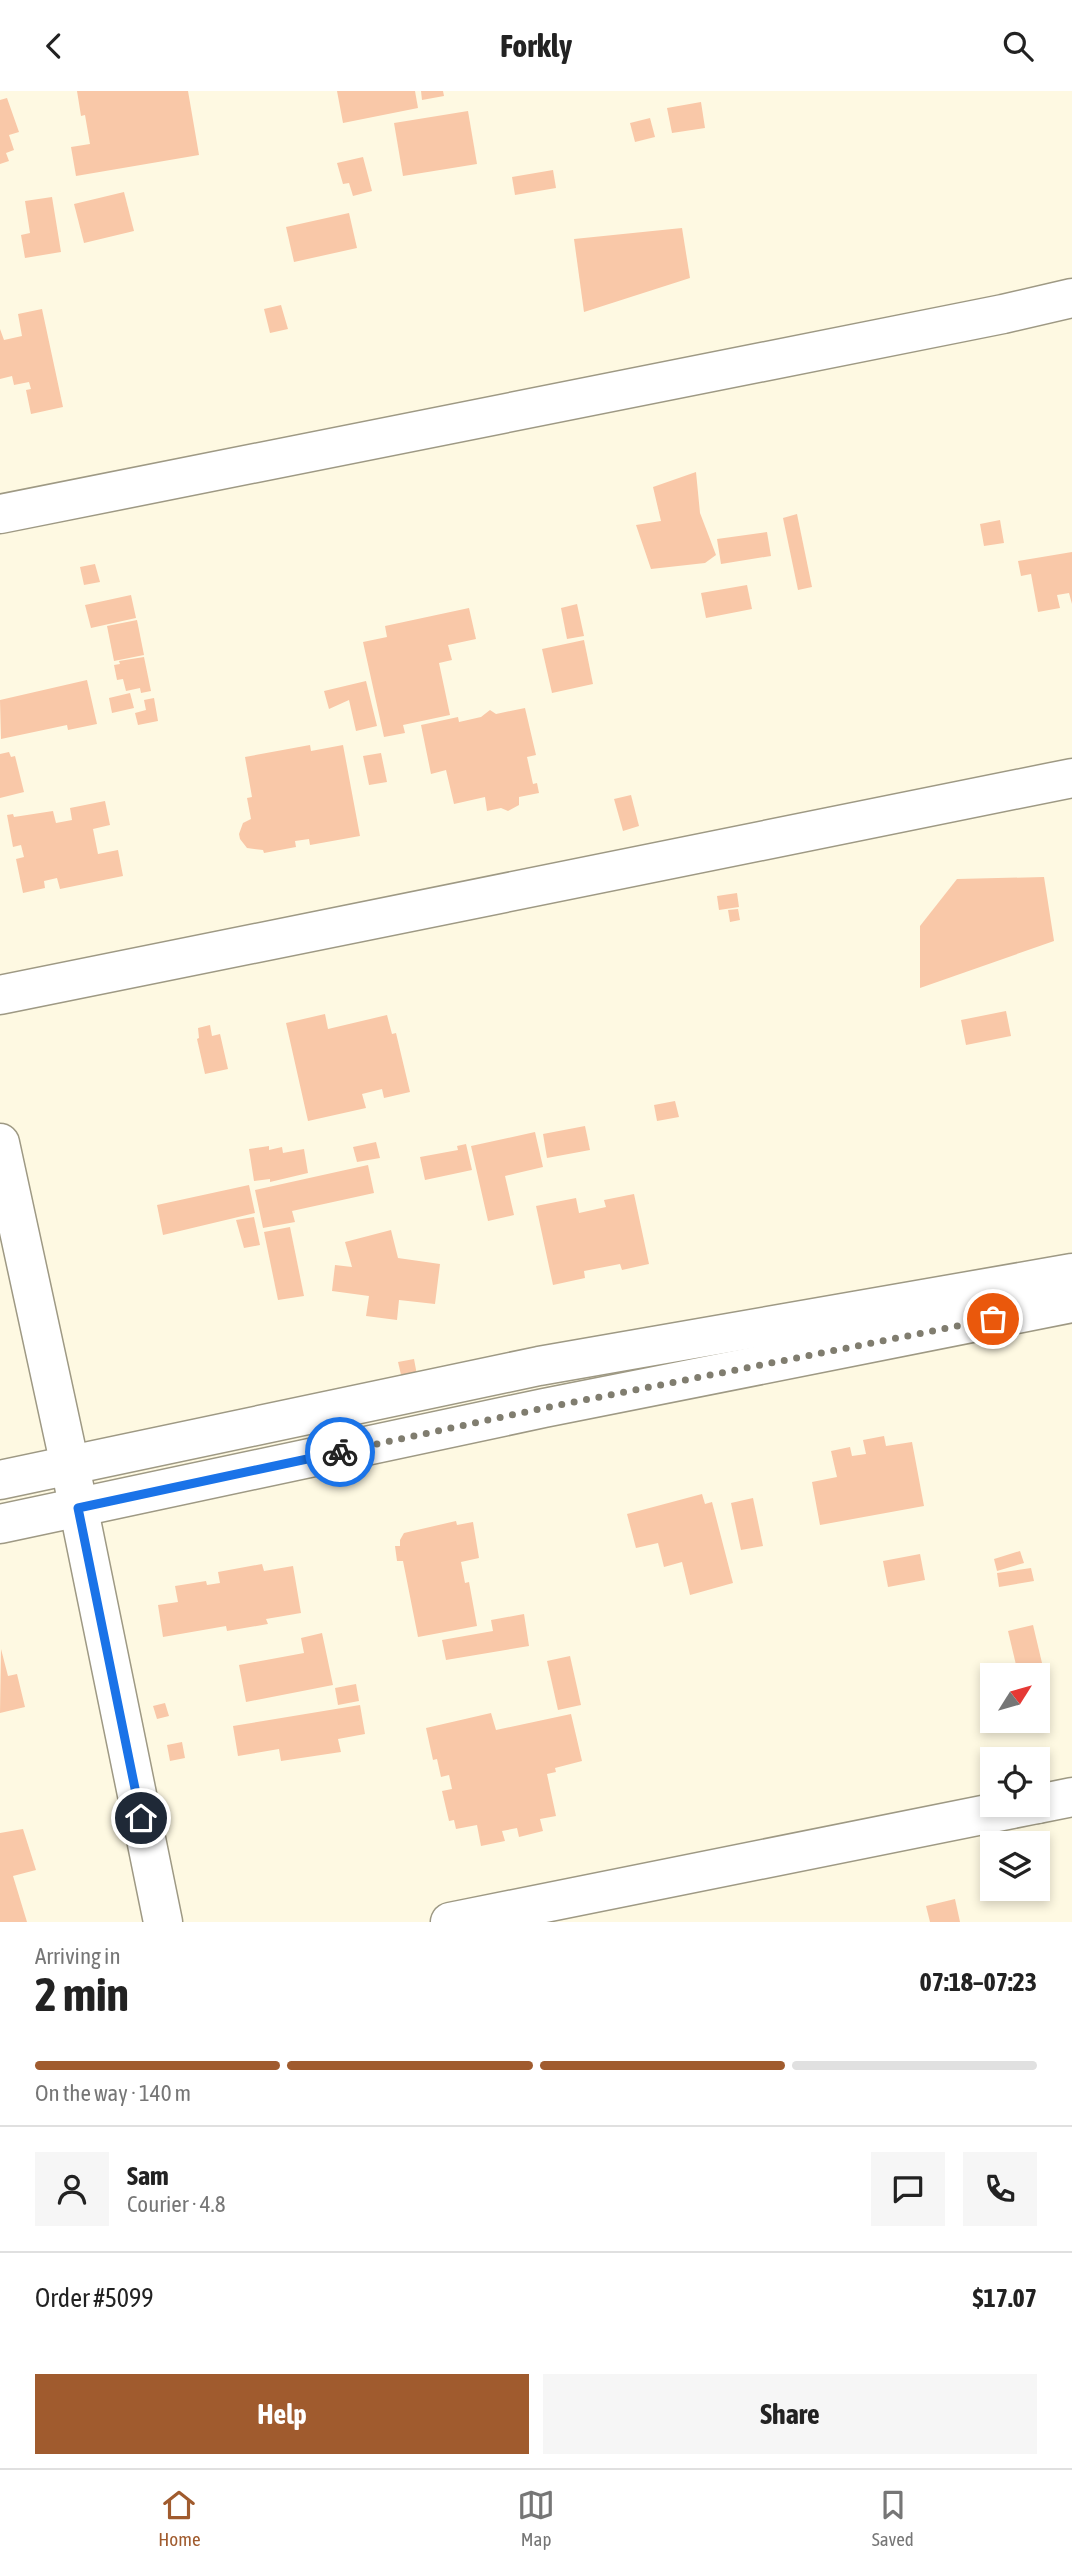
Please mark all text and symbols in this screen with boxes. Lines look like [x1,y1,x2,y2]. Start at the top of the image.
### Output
icon: back [35,27,73,65]
text: Forkly [500,27,572,64]
icon: search [999,27,1037,65]
pin [963,1289,1023,1349]
icon: bag [974,1300,1012,1338]
courier [305,1417,375,1487]
icon: bike [321,1433,359,1471]
north arrow [980,1663,1050,1733]
map controls [980,1663,1050,1901]
button: locate [980,1747,1050,1817]
pin [111,1788,171,1848]
icon: home [122,1799,160,1837]
button: layers [980,1831,1050,1901]
text: Arriving in [35,1943,121,1969]
text: 07:18–07:23 [920,1967,1037,1997]
text: 2 min [35,1968,129,2021]
text: On the way · 140 m [35,2080,191,2106]
button: person [35,2152,109,2226]
button: chat [871,2152,945,2226]
button: phone [963,2152,1037,2226]
text: Sam [127,2161,169,2191]
text: Courier · 4.8 [127,2191,226,2217]
text: Order #5099 [35,2283,154,2313]
text: $17.07 [973,2283,1037,2313]
button: Help [35,2374,529,2454]
button: Share [543,2374,1037,2454]
tab: Home [158,2486,201,2550]
tab: Map [517,2486,555,2550]
tab: Saved [872,2486,914,2550]

